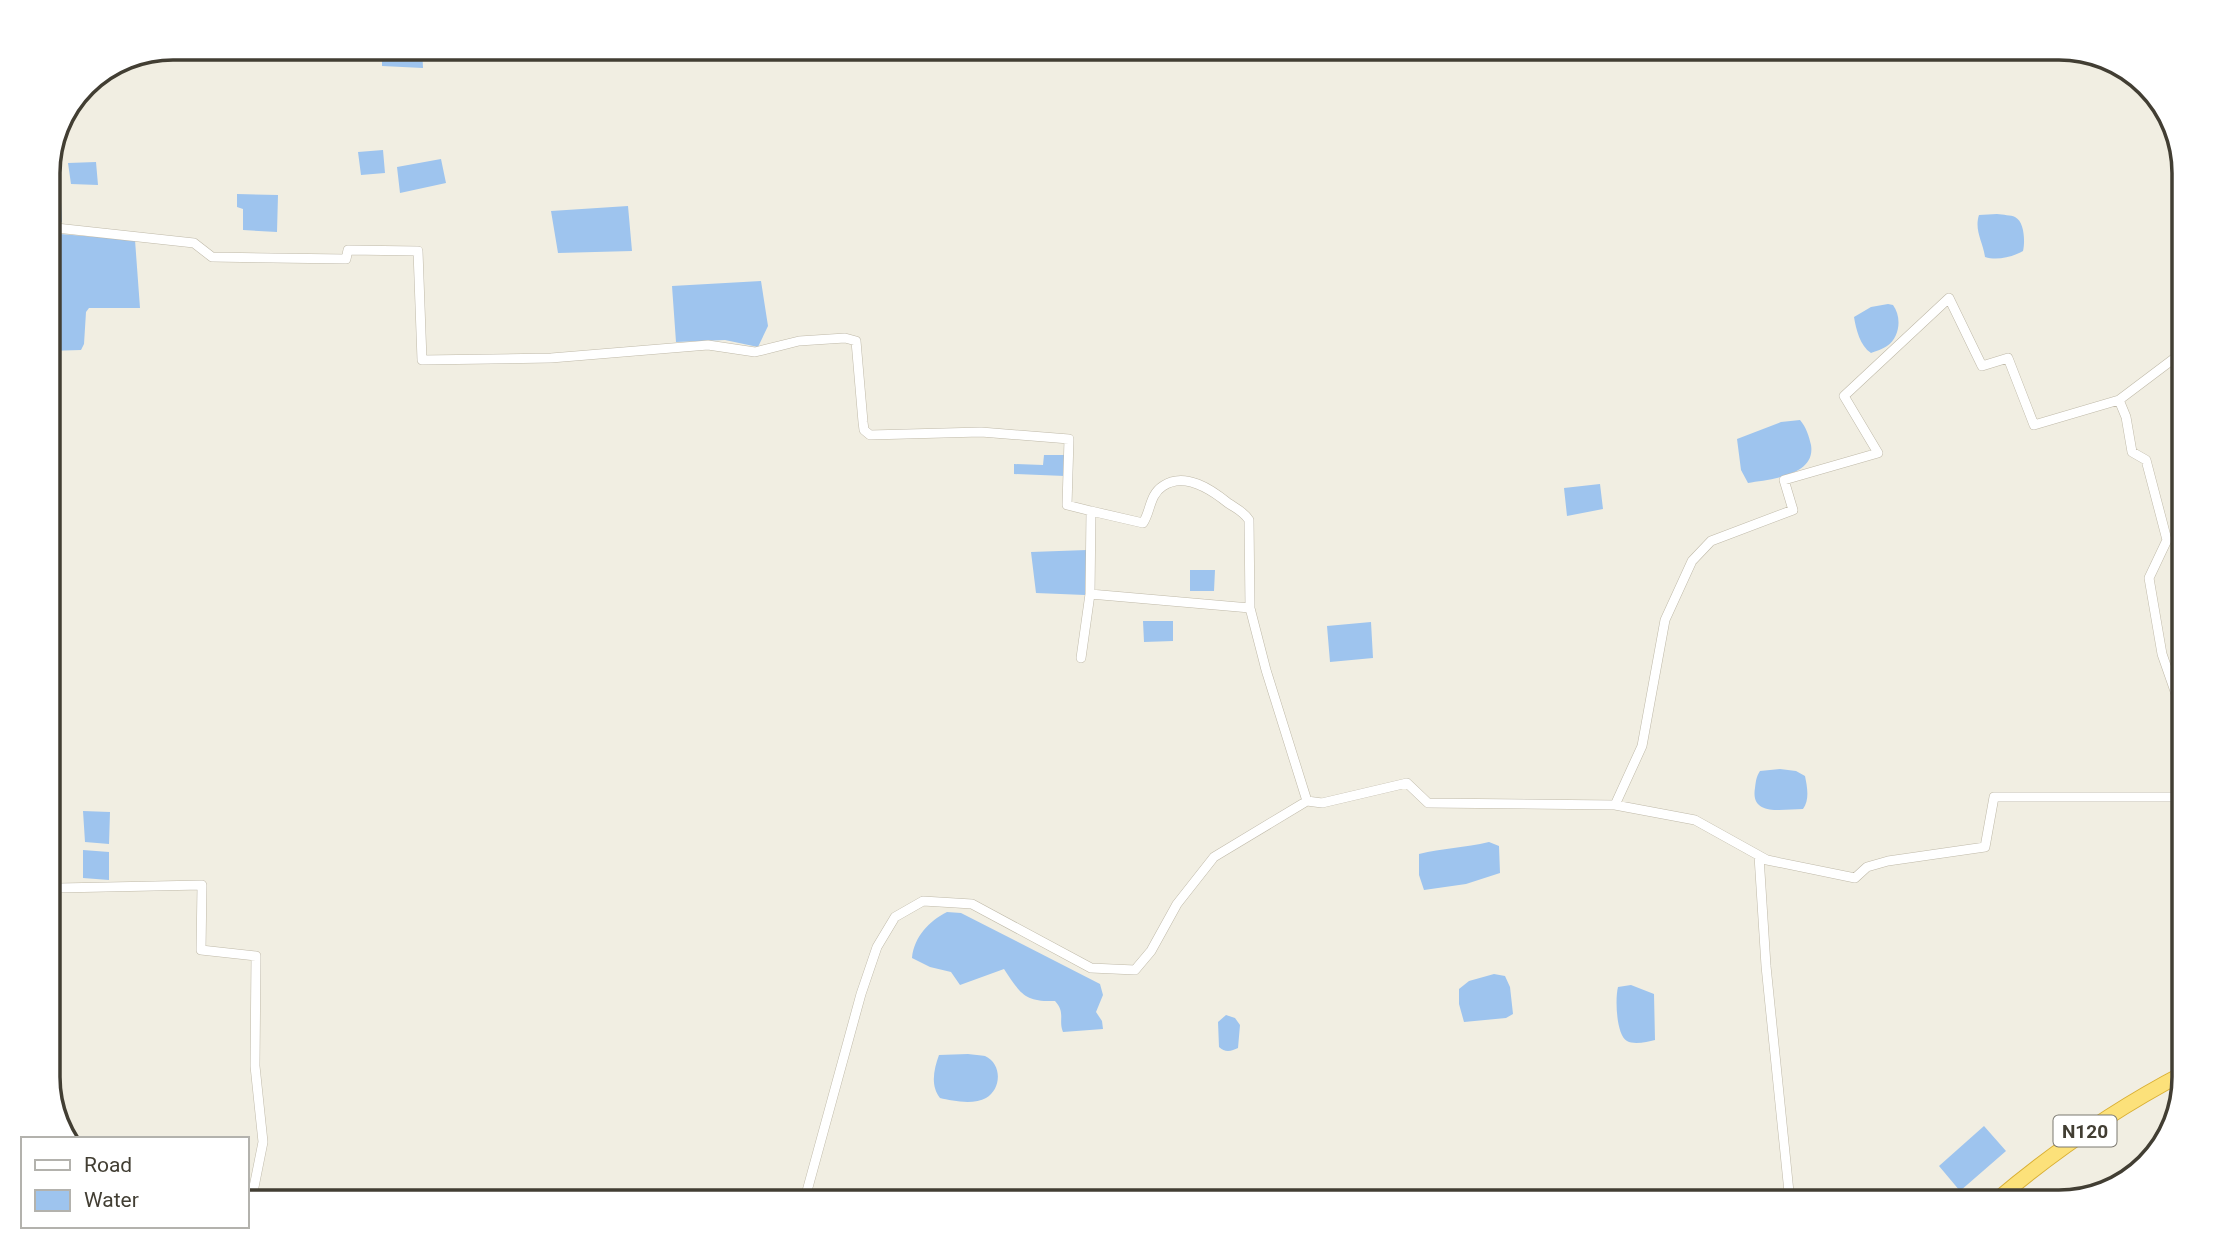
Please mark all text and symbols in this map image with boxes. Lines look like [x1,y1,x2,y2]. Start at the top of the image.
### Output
road number: N120 [2054,1116,2116,1147]
legend [21,1137,248,1228]
text: Road [84,1153,132,1177]
text: Water [84,1188,139,1212]

